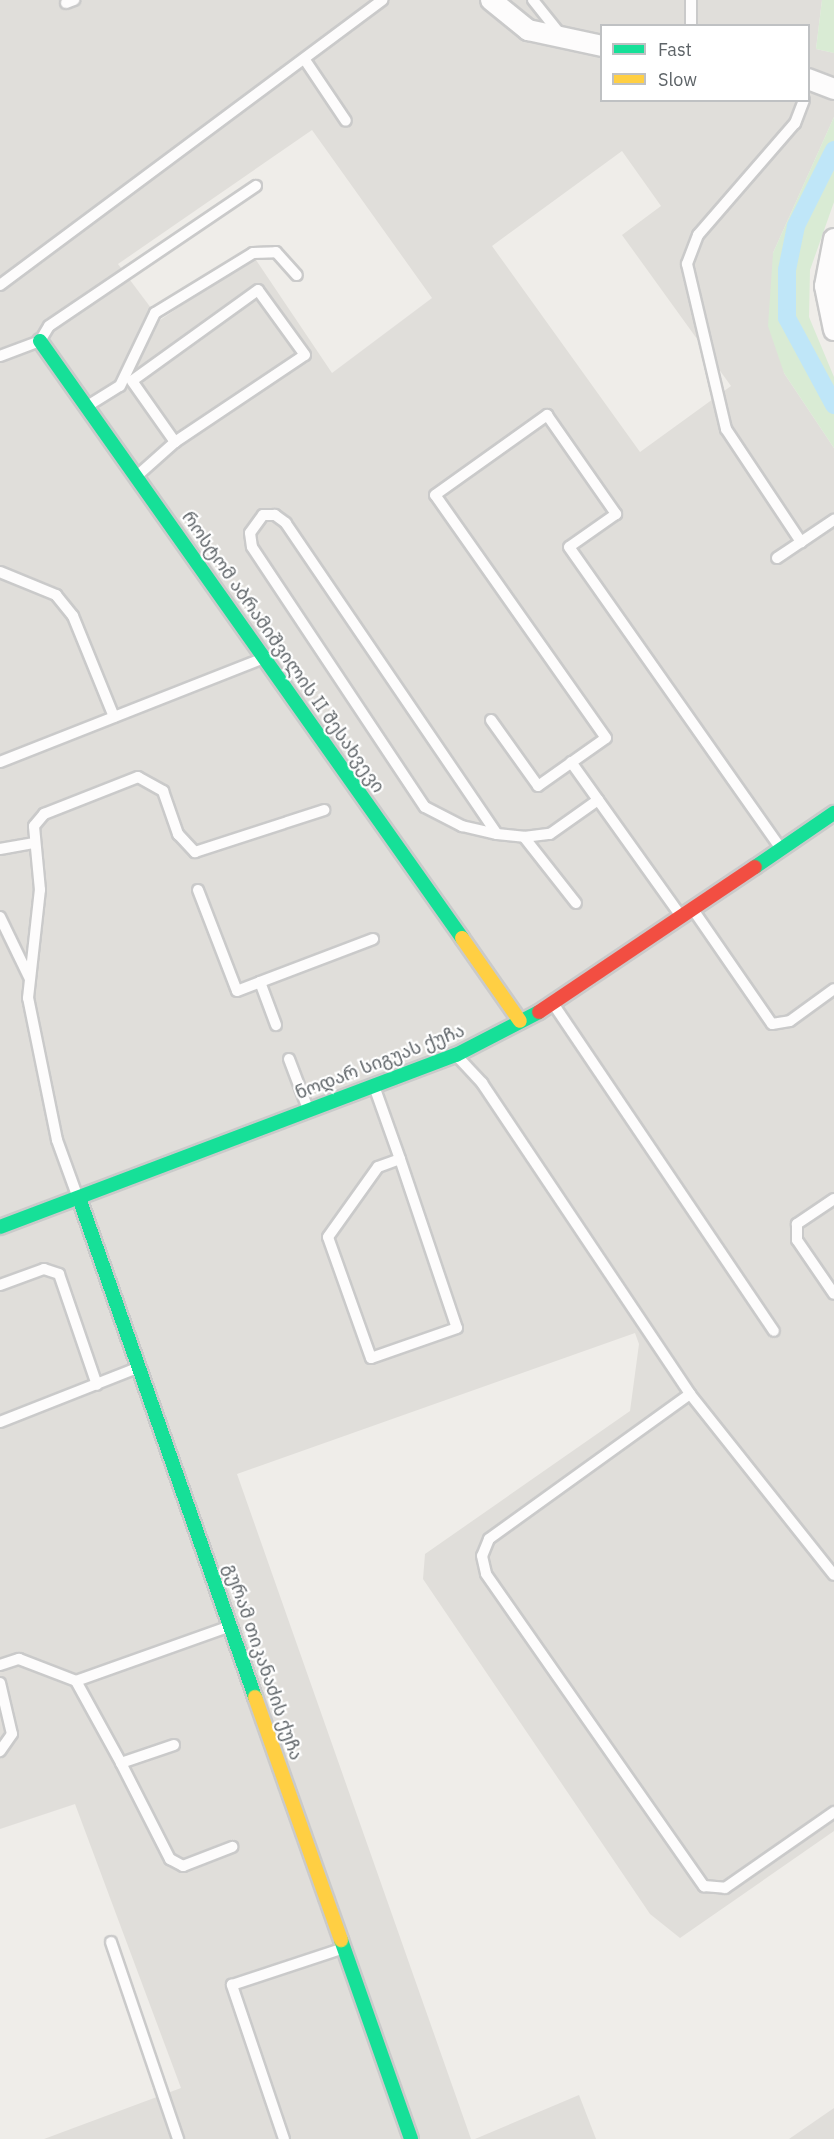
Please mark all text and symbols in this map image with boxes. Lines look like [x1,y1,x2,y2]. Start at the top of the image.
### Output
legend [600,24,810,102]
text: Fast [658,38,692,61]
text: Slow [658,68,697,91]
street label: როსტომ აბრამიშვილის II შესახვევი [177,507,389,797]
street label: ნოდარ სიგუას ქუჩა [292,1020,468,1104]
street label: გურამ თიკანაძის ქუჩა [219,1561,307,1763]

